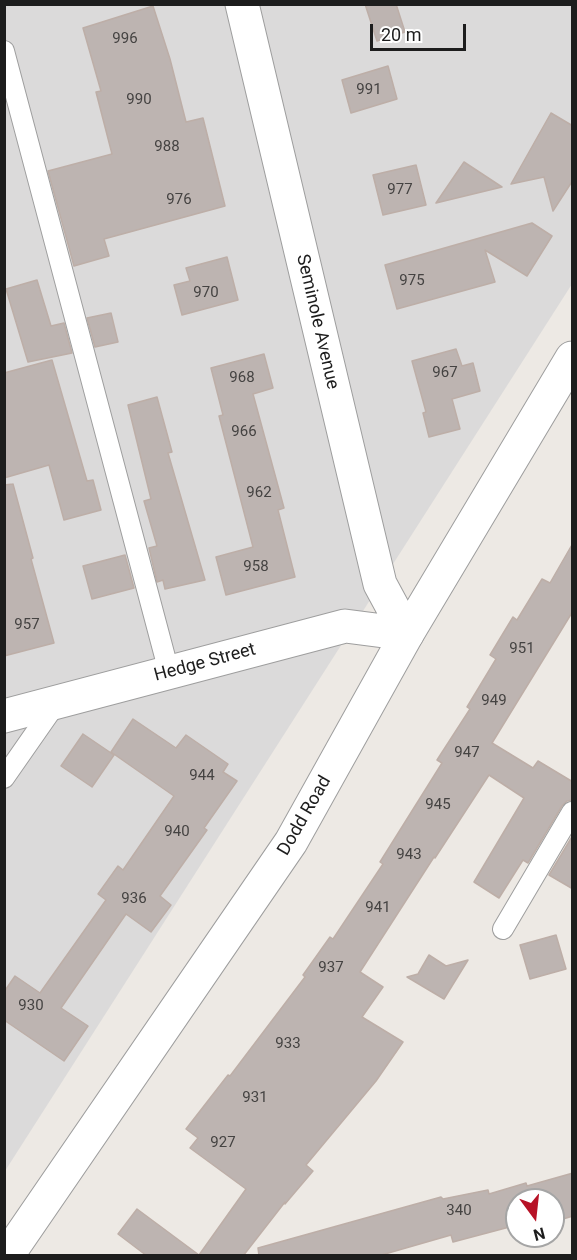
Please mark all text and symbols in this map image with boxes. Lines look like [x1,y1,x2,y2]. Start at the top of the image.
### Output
scale bar [373,12,469,50]
text: 20 m [381,24,421,45]
house number: 996 [112,30,138,48]
house number: 991 [356,81,382,99]
house number: 990 [126,91,152,109]
house number: 988 [154,138,180,156]
house number: 977 [387,181,413,199]
house number: 976 [166,191,192,209]
street label: Seminole Avenue [291,252,343,392]
house number: 975 [399,272,425,290]
house number: 970 [193,284,219,302]
house number: 967 [432,364,458,382]
house number: 968 [229,369,255,387]
house number: 966 [231,423,257,441]
house number: 962 [246,484,272,502]
house number: 958 [243,558,269,576]
house number: 957 [14,616,40,634]
street label: Hedge Street [152,639,258,687]
house number: 951 [509,640,535,658]
house number: 949 [481,692,507,710]
house number: 947 [454,744,480,762]
house number: 944 [189,767,215,785]
street label: Dodd Road [274,772,336,860]
house number: 945 [425,796,451,814]
house number: 940 [164,823,190,841]
house number: 943 [396,846,422,864]
house number: 936 [121,890,147,908]
house number: 941 [365,899,391,917]
house number: 937 [318,959,344,977]
house number: 930 [18,997,44,1015]
house number: 933 [275,1035,301,1053]
house number: 931 [242,1089,268,1107]
house number: 927 [210,1134,236,1152]
north arrow [505,1188,565,1248]
house number: 340 [446,1202,472,1220]
text: N [531,1223,547,1245]

